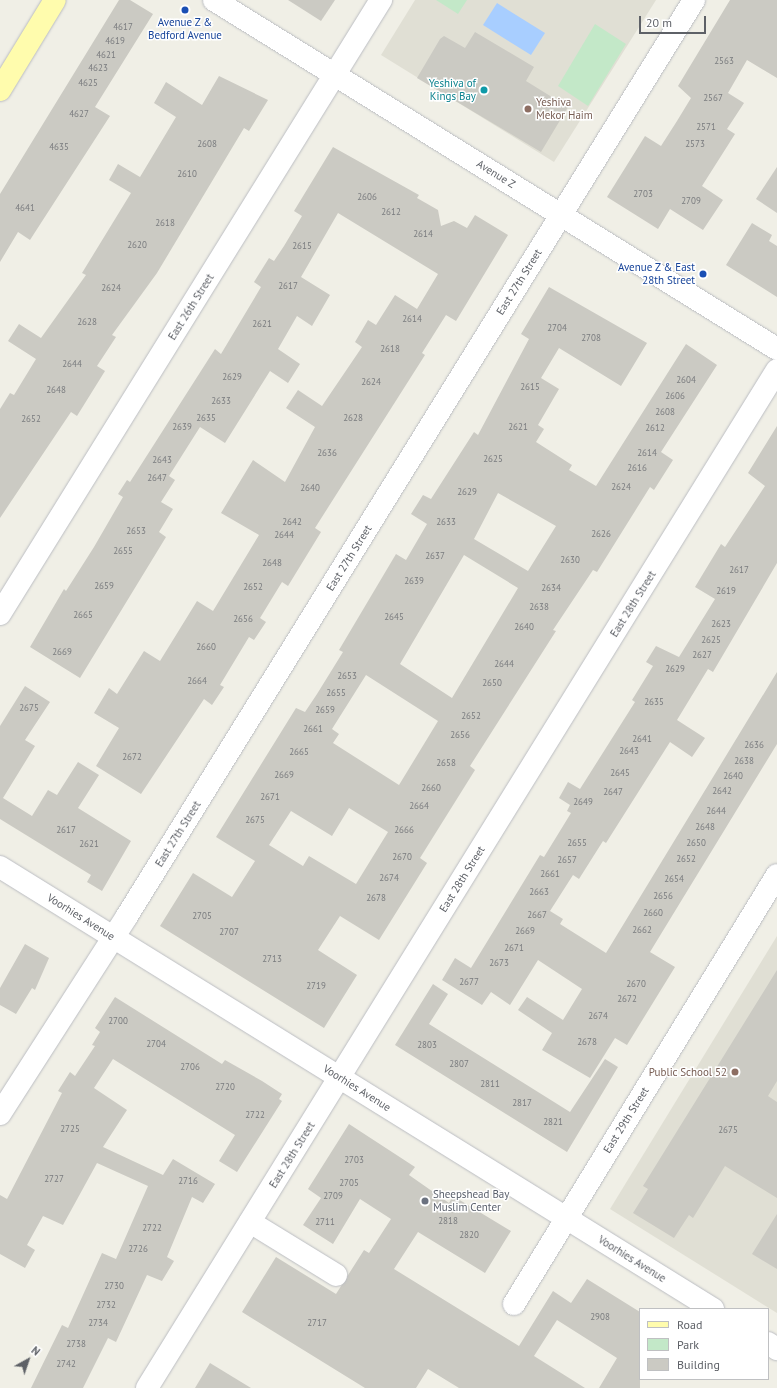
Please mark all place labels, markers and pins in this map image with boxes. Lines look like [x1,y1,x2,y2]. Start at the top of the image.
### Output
marker: Avenue Z & Bedford Avenue [180,5,190,15]
place label: Avenue Z & Bedford Avenue [148,16,222,42]
place label: Yeshiva of Kings Bay [429,77,476,103]
marker: Yeshiva of Kings Bay [479,85,489,95]
place label: Yeshiva Mekor Haim [536,96,593,122]
marker: Yeshiva Mekor Haim [523,104,533,114]
place label: Avenue Z & East 28th Street [617,261,695,287]
marker: Avenue Z & East 28th Street [698,269,708,279]
place label: Public School 52 [649,1065,727,1079]
marker: Public School 52 [730,1067,740,1077]
place label: Sheepshead Bay Muslim Center [433,1188,509,1214]
marker: Sheepshead Bay Muslim Center [420,1196,430,1206]

